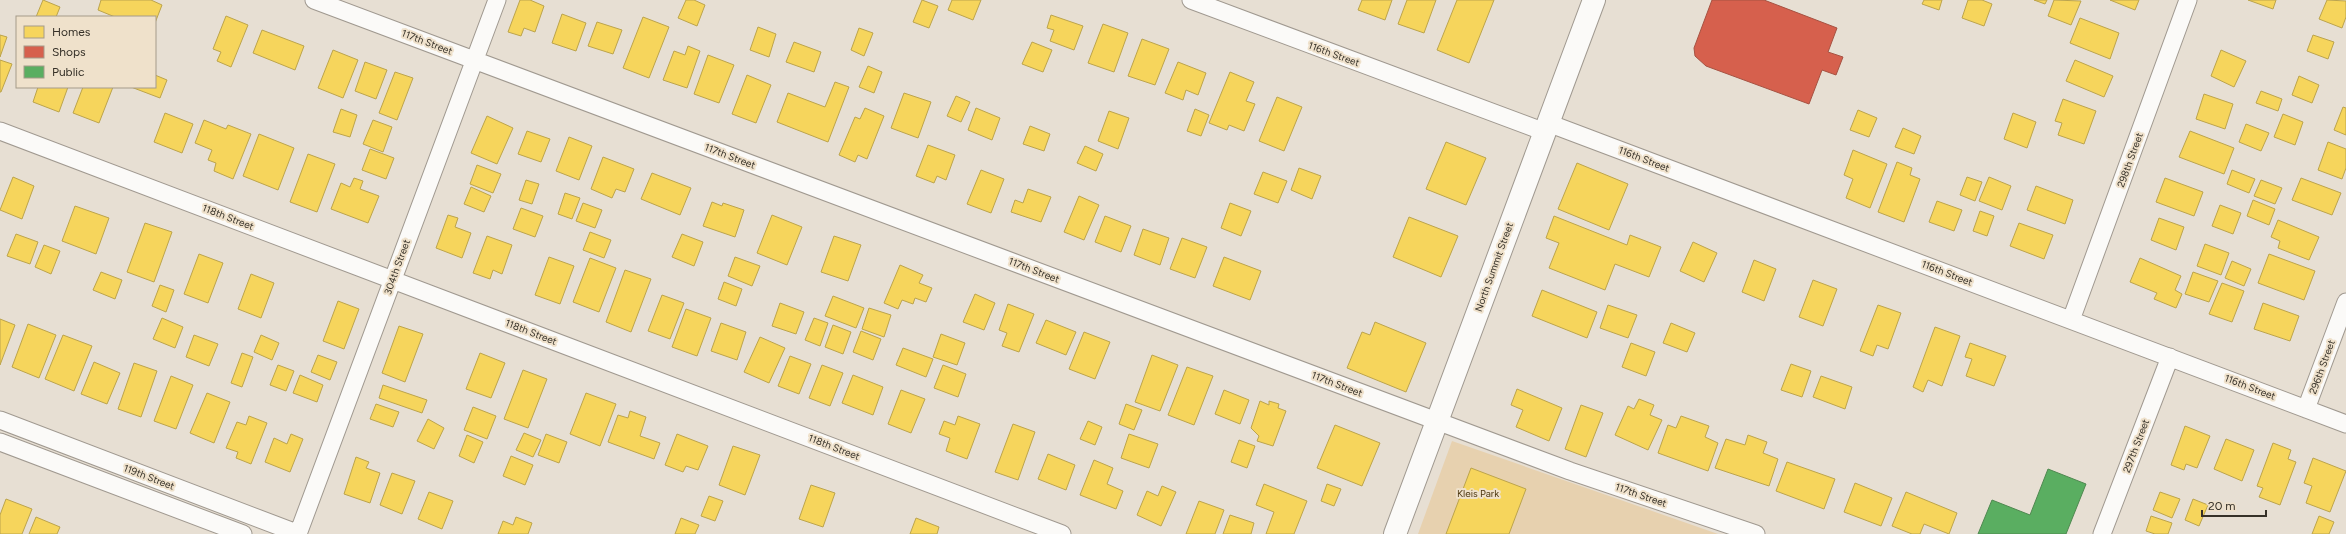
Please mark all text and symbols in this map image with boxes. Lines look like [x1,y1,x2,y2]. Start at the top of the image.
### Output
legend [16,16,156,88]
text: Homes [52,25,91,39]
street label: 117th Street [400,26,454,58]
street label: 116th Street [1307,39,1362,69]
text: Shops [52,45,86,59]
text: Public [52,65,85,79]
street label: 298th Street [2114,131,2146,189]
street label: 117th Street [703,140,757,172]
street label: 116th Street [1617,143,1672,175]
street label: 118th Street [200,201,256,233]
street label: North Summit Street [1472,220,1516,313]
street label: 304th Street [381,237,413,296]
street label: 117th Street [1007,254,1061,286]
street label: 116th Street [1920,257,1975,289]
street label: 118th Street [503,316,559,348]
street label: 296th Street [2306,338,2338,396]
street label: 117th Street [1310,368,1364,400]
street label: 116th Street [2223,371,2278,403]
street label: 297th Street [2120,417,2152,475]
street label: 118th Street [806,431,862,463]
street label: 119th Street [122,461,177,493]
street label: 117th Street [1614,480,1669,510]
park label: Kleis Park [1457,487,1499,500]
scale bar [2202,492,2266,518]
text: 20 m [2208,499,2236,513]

